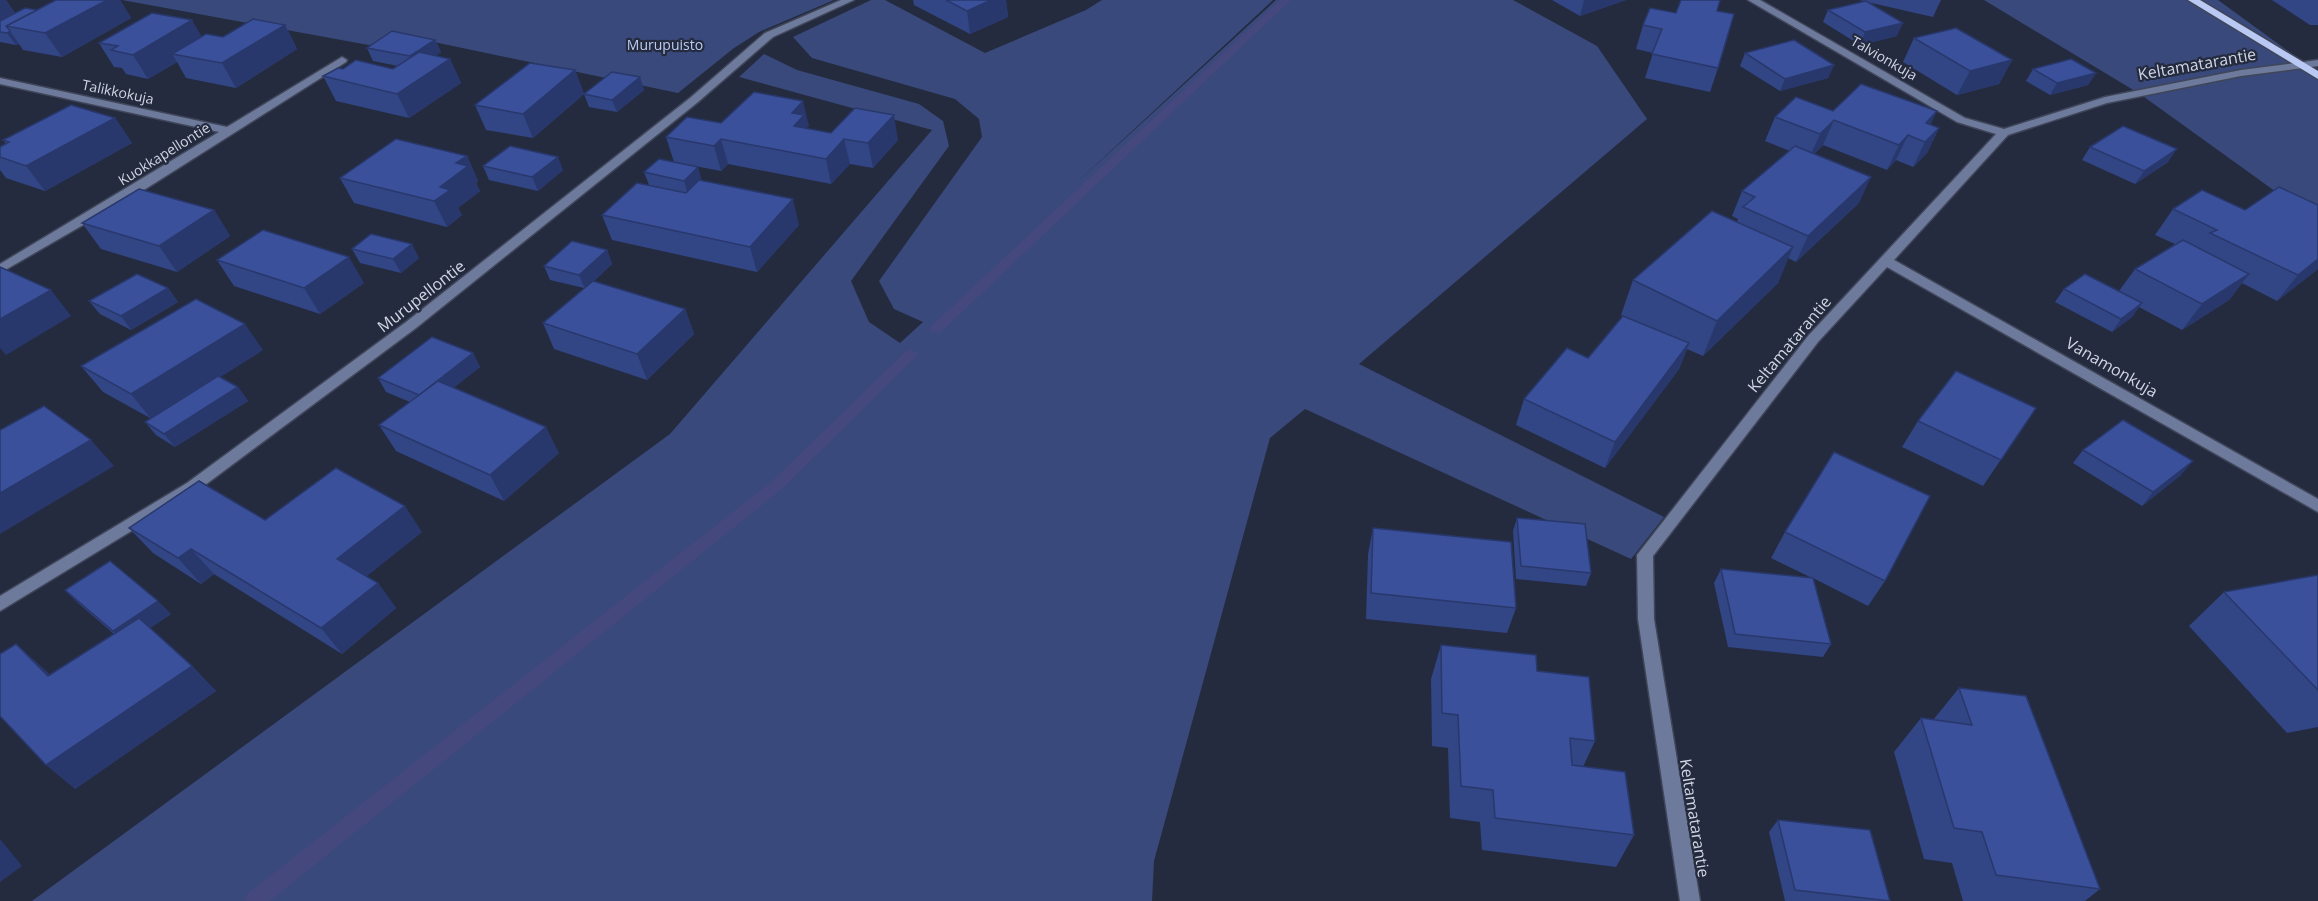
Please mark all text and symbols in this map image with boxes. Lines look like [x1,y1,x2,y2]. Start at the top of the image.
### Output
street label: Talvionkuja [1848,31,1921,84]
park label: Murupuisto [627,35,703,54]
street label: Keltamatarantie [2136,43,2258,85]
street label: Talikkokuja [80,75,156,108]
street label: Kuokkapellontie [114,118,213,189]
street label: Murupellontie [373,255,469,337]
street label: Keltamatarantie [1742,291,1836,397]
street label: Vanamonkuja [2062,332,2162,402]
street label: Keltamatarantie [1675,757,1715,879]

